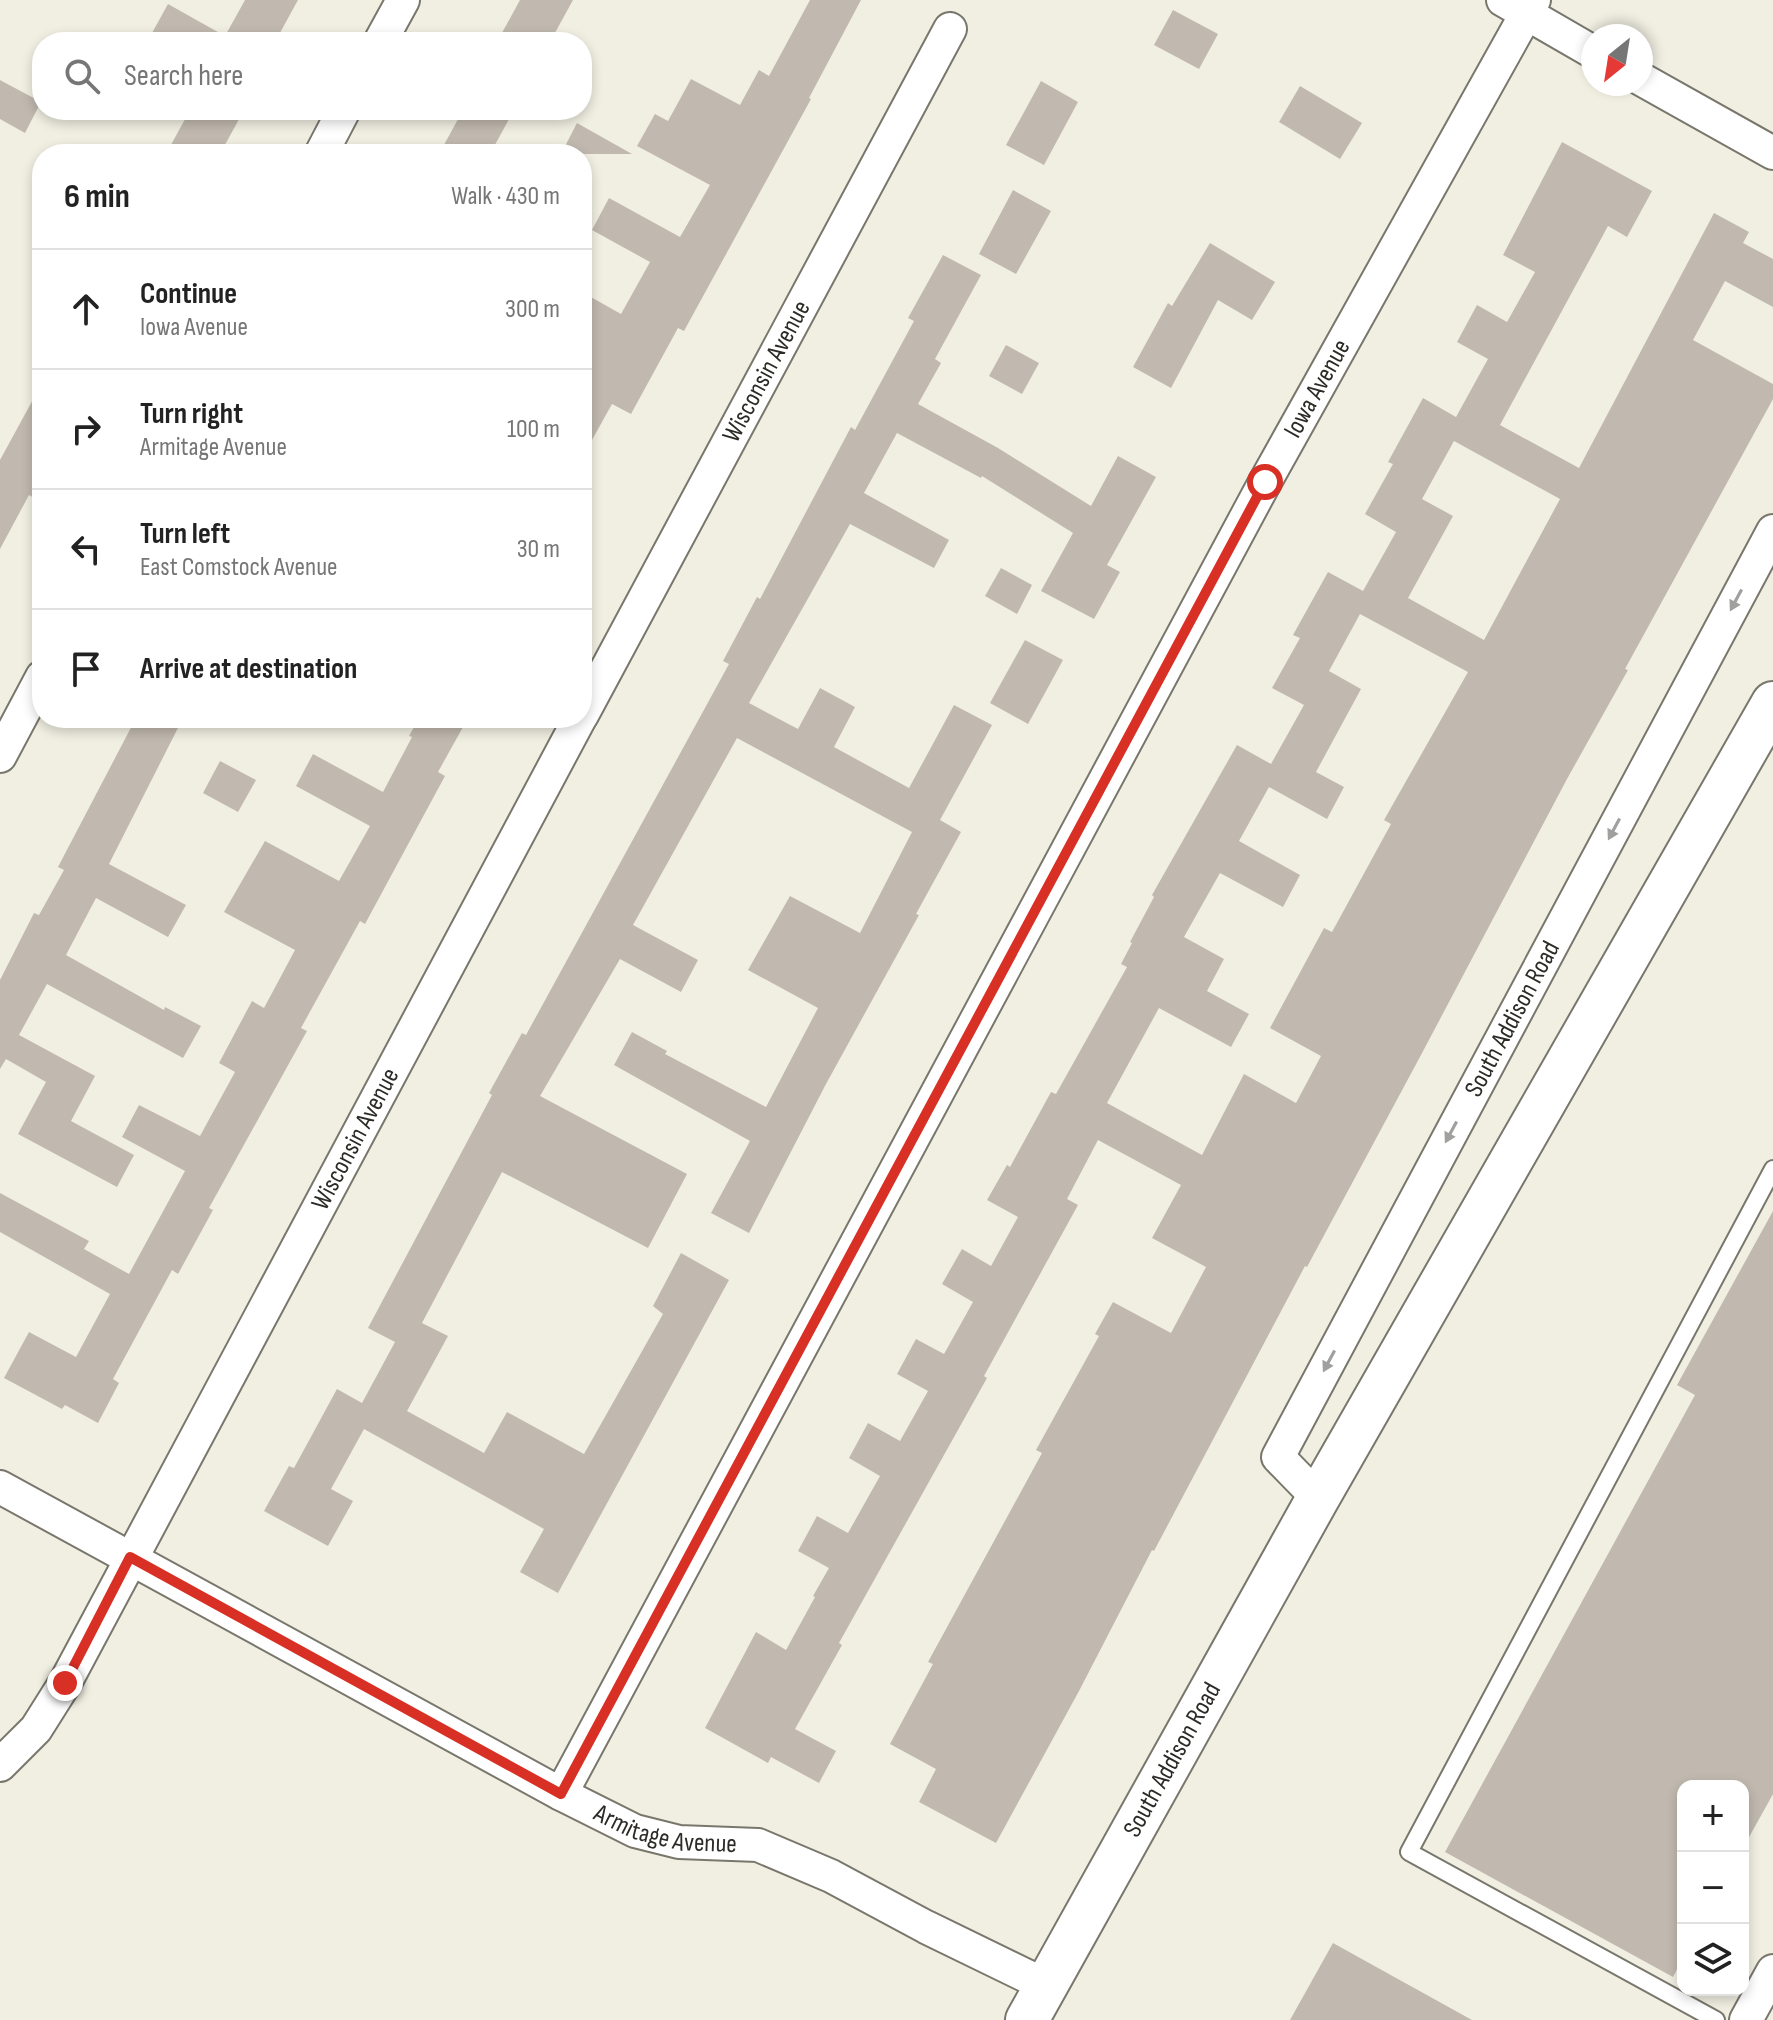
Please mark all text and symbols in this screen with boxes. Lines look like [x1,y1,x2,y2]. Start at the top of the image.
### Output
north arrow [1581,24,1653,96]
search box [32,32,592,120]
icon: search [60,54,104,98]
text: Search here [124,58,243,94]
text: 6 min [64,176,130,217]
text: Walk · 430 m [451,181,560,212]
text: Continue [140,276,237,312]
icon: ahead [64,287,108,331]
text: 300 m [505,294,560,325]
street label: Wisconsin Avenue [716,295,817,448]
text: Iowa Avenue [140,312,248,343]
street label: Iowa Avenue [1277,334,1357,443]
text: Turn right [140,396,243,432]
icon: right [64,407,108,451]
text: 100 m [507,414,560,445]
text: Armitage Avenue [140,432,287,463]
route start [1247,464,1283,500]
text: Turn left [140,516,230,552]
icon: left [64,527,108,571]
text: 30 m [517,534,560,565]
text: East Comstock Avenue [140,552,337,583]
one-way arrow [1730,588,1743,611]
icon: arrive [64,647,108,691]
text: Arrive at destination [140,651,357,687]
one-way arrow [1607,818,1621,840]
street label: South Addison Road [1458,936,1566,1102]
street label: Wisconsin Avenue [305,1063,406,1215]
one-way arrow [1445,1121,1458,1144]
one-way arrow [1322,1350,1335,1373]
route end [47,1665,83,1701]
street label: South Addison Road [1117,1677,1228,1842]
map controls [1677,1780,1749,1996]
button: + [1677,1780,1749,1852]
street label: Armitage Avenue [588,1797,737,1860]
button: − [1677,1852,1749,1924]
button: layers [1677,1924,1749,1996]

